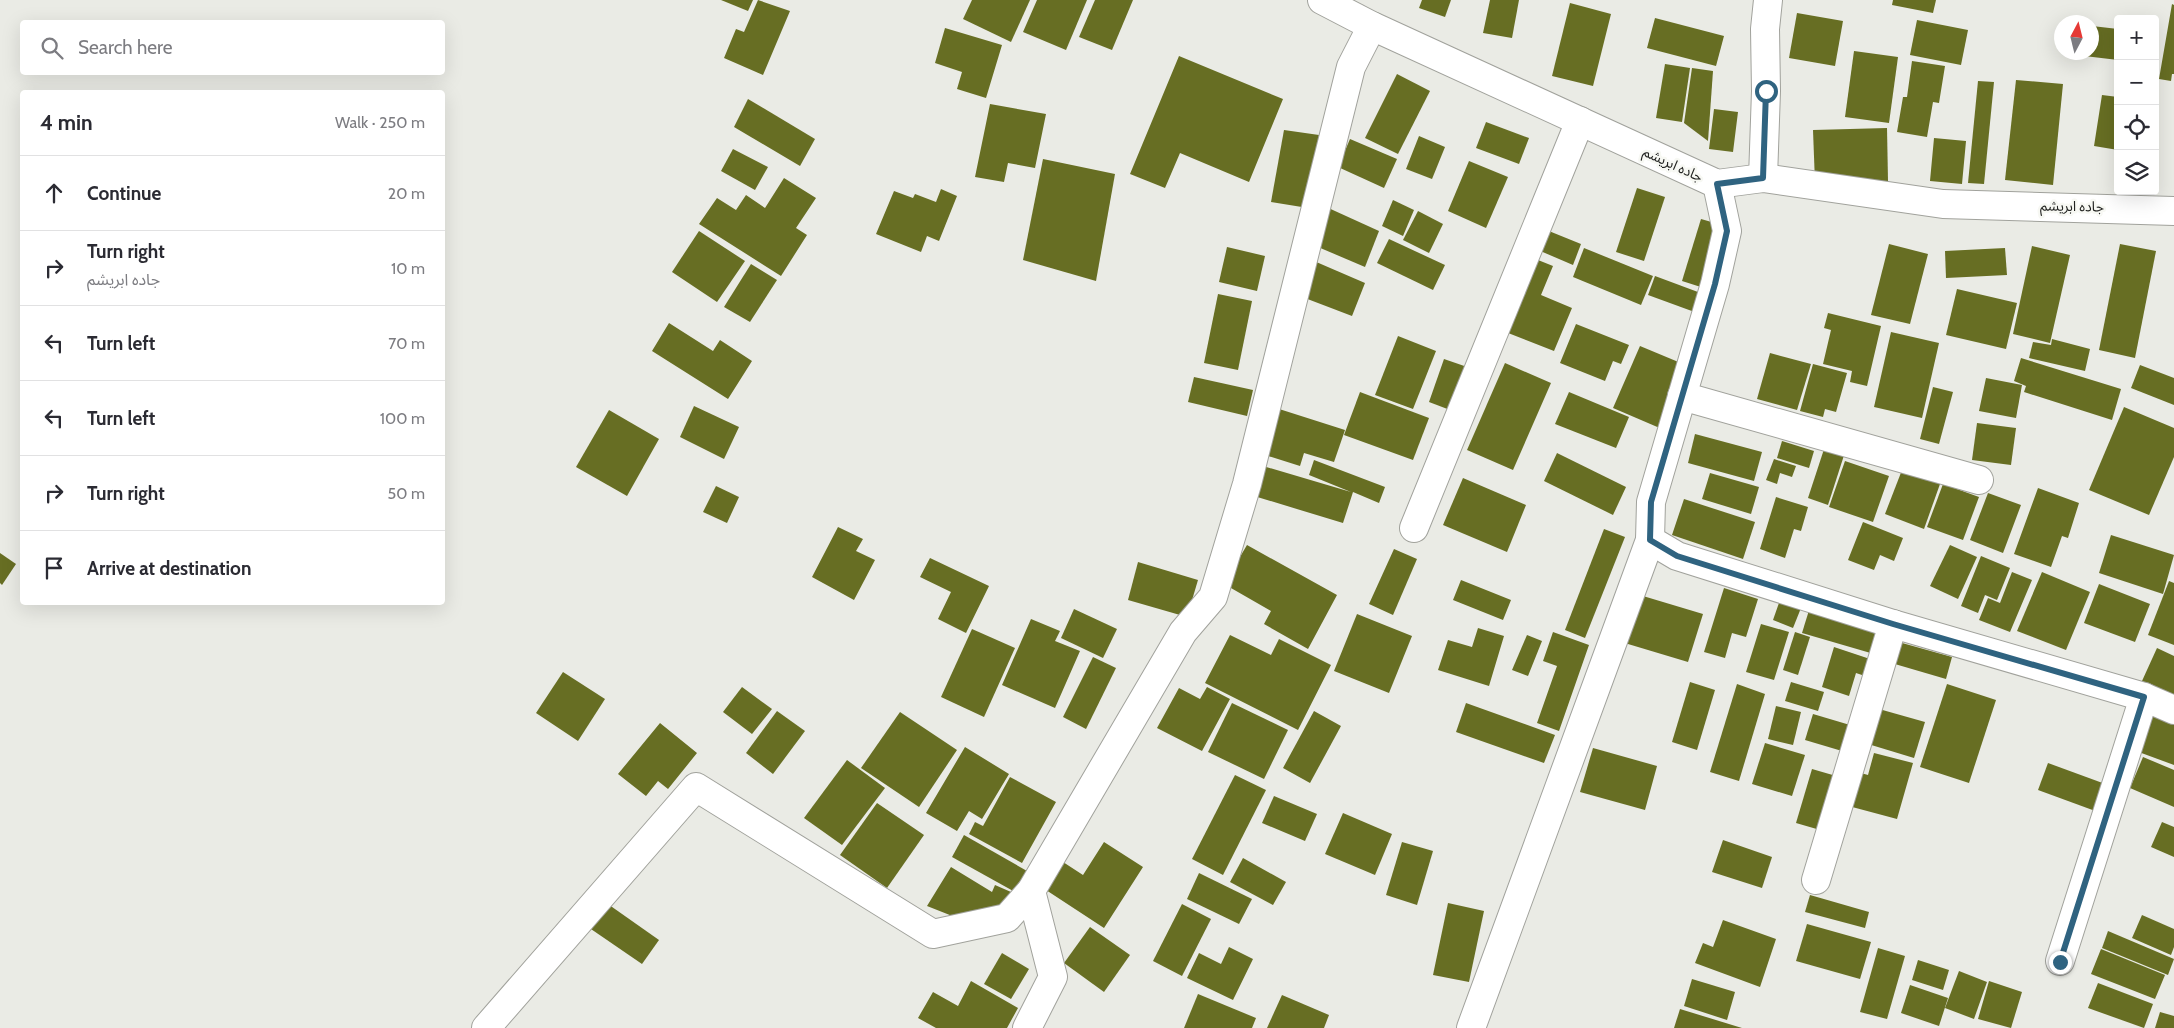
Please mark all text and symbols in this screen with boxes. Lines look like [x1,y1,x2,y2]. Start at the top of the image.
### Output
north arrow [2054,15,2099,60]
map controls [2114,15,2159,195]
button: + [2114,15,2159,60]
search box [20,20,445,75]
icon: search [38,34,66,62]
text: Search here [78,36,172,59]
button: − [2114,60,2159,105]
route start [1755,80,1778,103]
button: locate [2114,105,2159,150]
text: 4 min [40,110,93,135]
text: Walk · 250 m [335,113,425,132]
street label: جاده ابریشم [1639,142,1706,187]
button: layers [2114,150,2159,195]
icon: ahead [40,179,68,207]
text: Continue [87,182,161,205]
text: 20 m [388,184,425,203]
street label: جاده ابریشم [2040,196,2104,218]
text: Turn right [87,240,165,263]
icon: right [40,254,68,282]
text: 10 m [391,259,425,278]
text: جاده ابریشم [87,270,160,289]
icon: left [40,329,68,357]
text: Turn left [87,332,155,355]
text: 70 m [388,334,425,353]
icon: left [40,404,68,432]
text: Turn left [87,407,155,430]
text: 100 m [380,409,425,428]
icon: right [40,479,68,507]
text: Turn right [87,482,165,505]
text: 50 m [388,484,425,503]
icon: arrive [40,554,68,582]
text: Arrive at destination [87,557,251,580]
route end [2049,951,2072,974]

